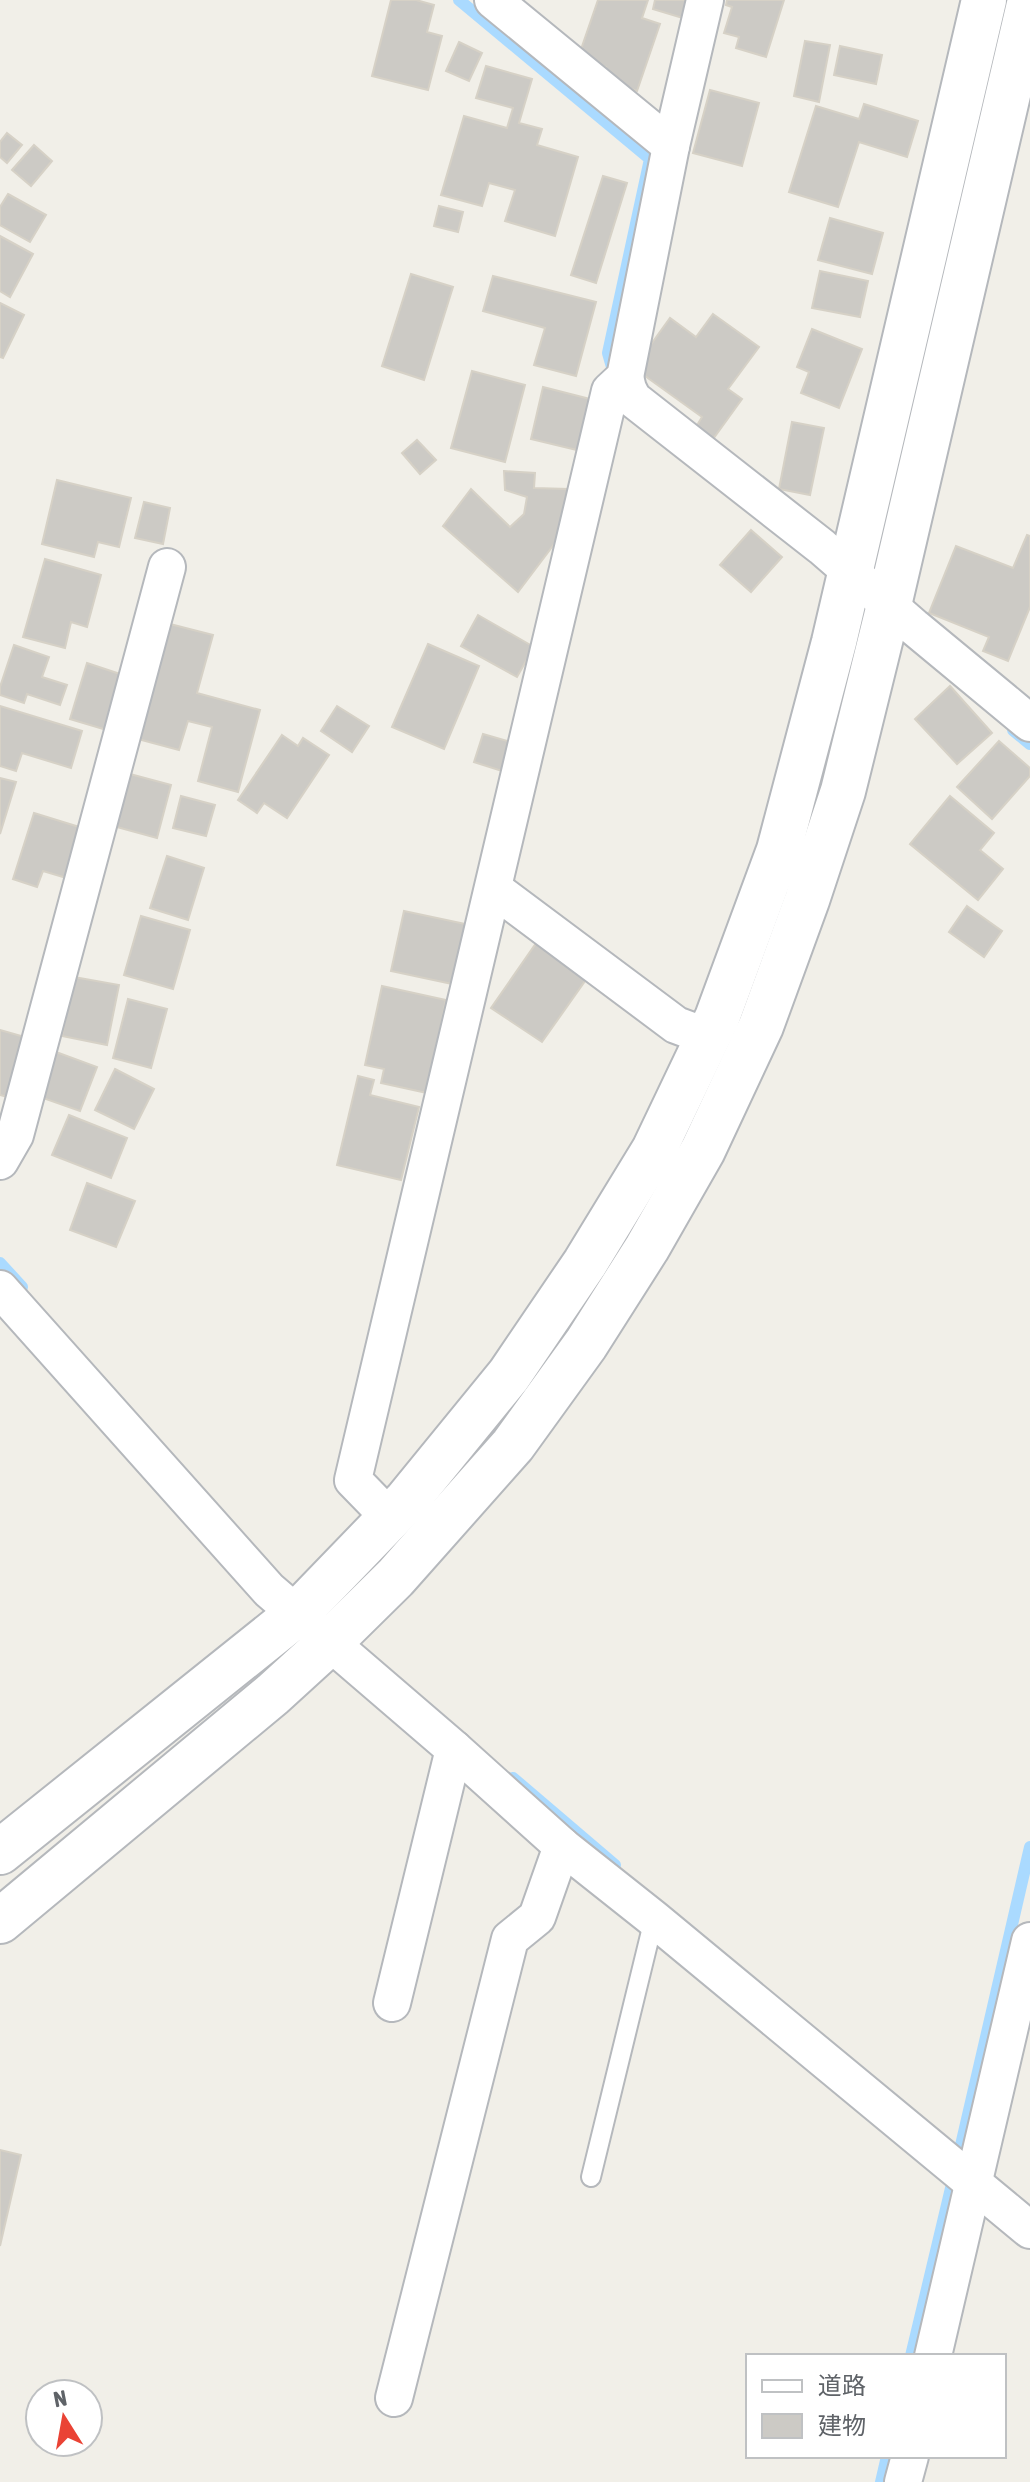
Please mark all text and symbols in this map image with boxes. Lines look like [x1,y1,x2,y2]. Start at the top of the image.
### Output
legend [746,2354,1006,2458]
text: 道路 [818,2372,866,2399]
north arrow [24,2378,104,2458]
text: N [51,2384,69,2412]
text: 建物 [818,2412,866,2439]

